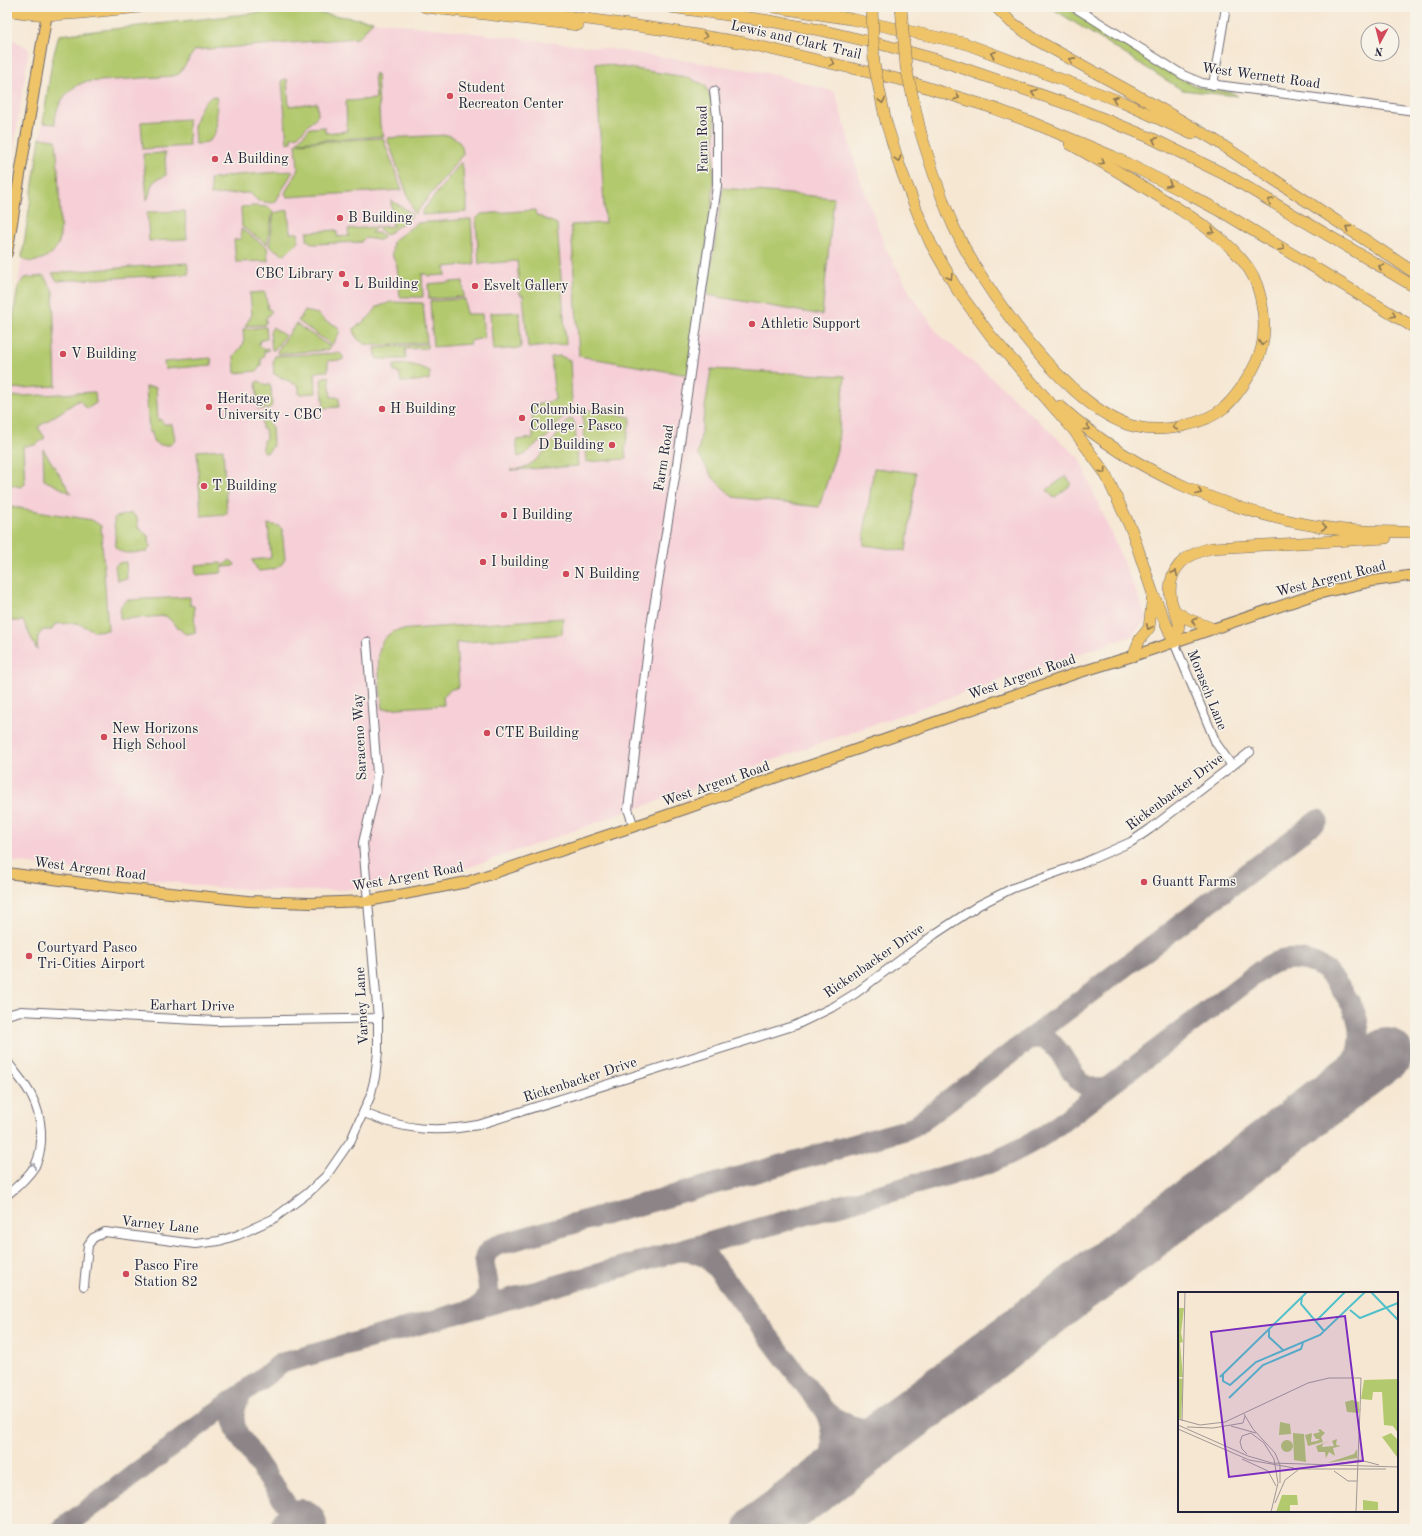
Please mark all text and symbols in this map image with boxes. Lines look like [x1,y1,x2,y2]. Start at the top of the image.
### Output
street label: Lewis and Clark Trail [729,18,863,62]
north arrow [1360,22,1400,62]
one-way arrow [702,31,708,40]
text: N [1374,44,1384,56]
one-way arrow [990,50,997,58]
one-way arrow [1069,57,1076,65]
one-way arrow [828,58,835,67]
street label: West Wernett Road [1201,61,1321,91]
place label: Student Recreaton Center [458,81,564,111]
one-way arrow [1031,88,1038,96]
marker: Student Recreaton Center [445,91,455,101]
one-way arrow [954,92,961,100]
one-way arrow [1111,96,1118,104]
one-way arrow [877,98,885,104]
street label: Farm Road [695,105,711,173]
one-way arrow [1151,137,1159,145]
place label: A Building [223,152,289,166]
marker: A Building [210,154,220,164]
one-way arrow [893,155,901,162]
one-way arrow [1097,158,1105,165]
one-way arrow [1165,179,1172,186]
one-way arrow [1266,198,1274,205]
place label: B Building [348,211,413,225]
marker: B Building [335,213,345,223]
one-way arrow [1207,226,1214,233]
one-way arrow [1345,226,1352,233]
one-way arrow [1278,243,1285,251]
one-way arrow [1378,264,1385,271]
place label: CBC Library [256,267,335,281]
marker: CBC Library [337,269,347,279]
one-way arrow [945,273,953,280]
place label: L Building [354,277,419,291]
marker: L Building [341,279,351,289]
place label: Esvelt Gallery [483,279,569,293]
marker: Esvelt Gallery [470,281,480,291]
one-way arrow [1389,310,1396,318]
place label: Athletic Support [760,317,860,331]
marker: Athletic Support [747,319,757,329]
one-way arrow [1258,339,1267,346]
place label: V Building [71,347,137,361]
marker: V Building [58,349,68,359]
place label: Heritage University - CBC [217,392,322,422]
marker: Heritage University - CBC [204,402,214,412]
place label: H Building [390,402,456,416]
place label: Columbia Basin College - Pasco [530,403,625,433]
marker: H Building [377,404,387,414]
marker: Columbia Basin College - Pasco [517,413,527,423]
one-way arrow [1082,423,1089,430]
one-way arrow [1172,423,1178,431]
street label: Farm Road [652,424,676,492]
place label: D Building [538,438,604,452]
marker: D Building [607,440,617,450]
one-way arrow [1098,467,1105,474]
place label: T Building [212,479,277,493]
marker: T Building [199,481,209,491]
one-way arrow [1196,487,1203,495]
place label: I Building [512,508,573,522]
marker: I Building [499,510,509,520]
one-way arrow [1321,522,1327,531]
place label: I building [491,555,549,569]
marker: I building [478,557,488,567]
street label: West Argent Road [1275,559,1387,599]
place label: N Building [574,567,640,581]
marker: N Building [561,569,571,579]
one-way arrow [1170,570,1178,577]
one-way arrow [1190,617,1197,626]
one-way arrow [1145,623,1153,630]
street label: Morasch Lane [1185,648,1229,732]
street label: West Argent Road [966,652,1078,702]
street label: Saraceno Way [351,693,369,781]
place label: New Horizons High School [112,722,198,752]
place label: CTE Building [495,726,579,740]
marker: CTE Building [482,728,492,738]
marker: New Horizons High School [99,732,109,742]
street label: Rickenbacker Drive [1124,751,1226,833]
street label: West Argent Road [660,759,772,809]
street label: West Argent Road [33,855,147,883]
street label: West Argent Road [351,860,465,894]
place label: Guantt Farms [1152,875,1236,889]
marker: Guantt Farms [1139,877,1149,887]
street label: Rickenbacker Drive [821,921,927,1001]
place label: Courtyard Pasco Tri-Cities Airport [37,941,145,971]
marker: Courtyard Pasco Tri-Cities Airport [24,951,34,961]
street label: Varney Lane [353,967,371,1045]
street label: Earhart Drive [149,998,235,1014]
street label: Rickenbacker Drive [522,1055,638,1105]
one-way arrow [28,1163,36,1170]
street label: Varney Lane [120,1214,200,1236]
place label: Pasco Fire Station 82 [134,1259,198,1289]
marker: Pasco Fire Station 82 [121,1269,131,1279]
inset map [1178,1292,1398,1512]

